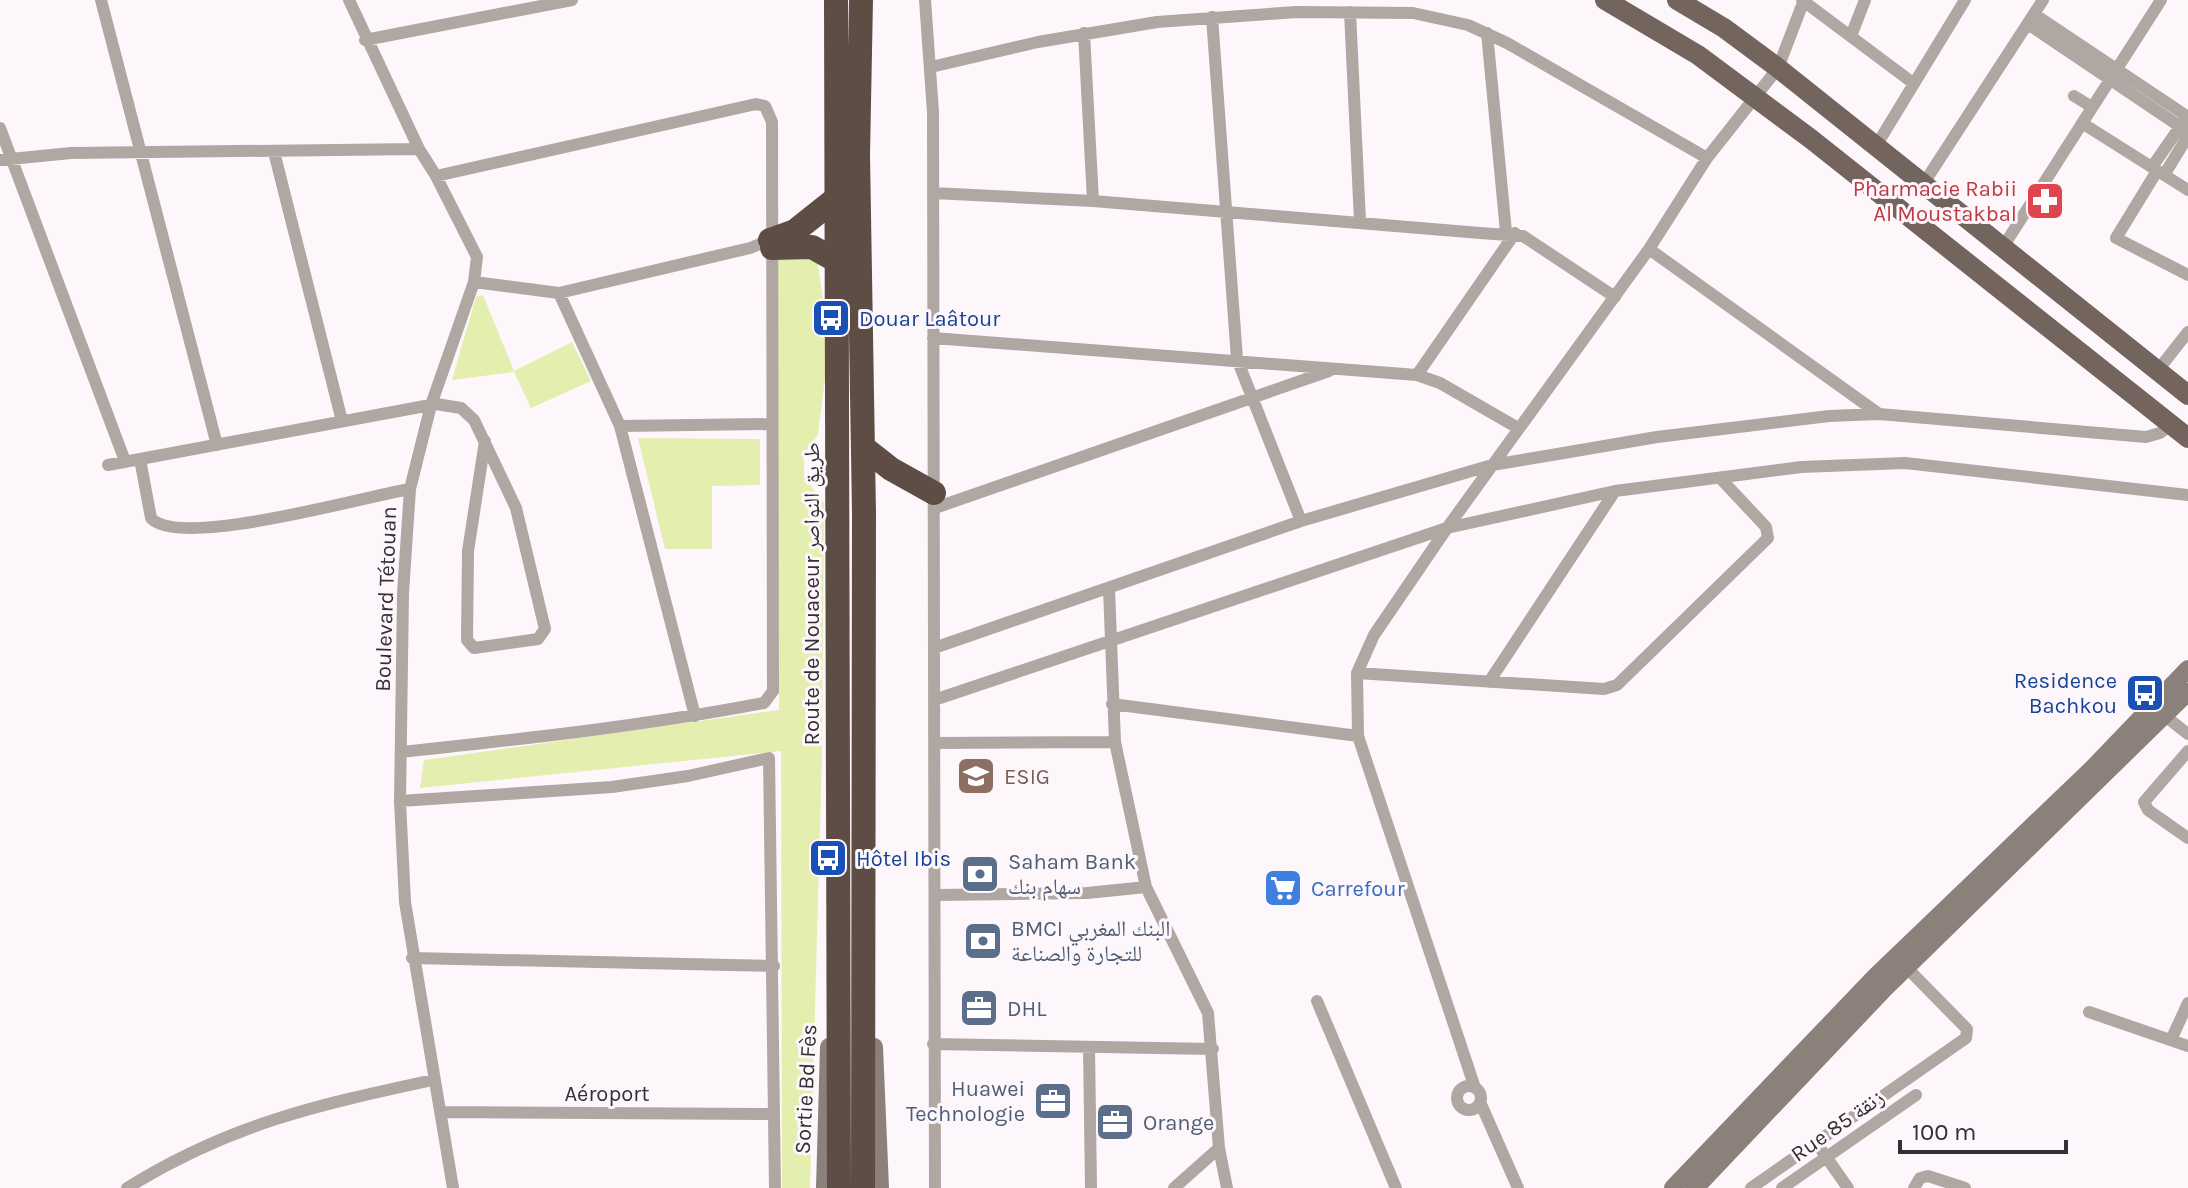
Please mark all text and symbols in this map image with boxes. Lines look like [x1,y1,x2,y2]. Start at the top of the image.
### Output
place label: Pharmacie Rabii Al Moustakbal [1853,176,2017,227]
pharmacy icon: Pharmacie Rabii Al Moustakbal [2024,180,2066,222]
bus stop icon: Douar Laâtour [810,297,852,339]
place label: Douar Laâtour [859,306,1000,332]
street label: Route de Nouaceur طريق النواصر [799,442,825,746]
street label: Boulevard Tétouan [370,506,402,692]
place label: Residence Bachkou [2014,668,2117,719]
bus stop icon: Residence Bachkou [2124,672,2166,714]
school or university icon: ESIG [955,755,997,797]
place label: ESIG [1004,764,1050,790]
bus stop icon: Hôtel Ibis [807,837,849,879]
place label: Hôtel Ibis [856,846,951,872]
place label: Saham Bank سهام بنك [1008,849,1136,901]
bank icon: Saham Bank سهام بنك [959,853,1001,895]
supermarket icon: Carrefour [1262,867,1304,909]
place label: Carrefour [1311,876,1405,902]
place label: BMCI البنك المغربي للتجارة والصناعة [1011,916,1171,967]
bank icon: BMCI البنك المغربي للتجارة والصناعة [962,920,1004,962]
office icon: DHL [958,987,1000,1029]
place label: DHL [1007,996,1047,1022]
street label: Sortie Bd Fès [790,1023,822,1155]
place label: Huawei Technologie [906,1076,1025,1127]
office icon: Huawei Technologie [1032,1080,1074,1122]
street label: Aéroport [564,1081,650,1107]
street label: Rue 85 زنقة [1786,1084,1889,1167]
office icon: Orange [1094,1101,1136,1143]
scale bar [1900,1104,2066,1154]
place label: Orange [1143,1110,1214,1136]
text: 100 m [1912,1118,1977,1146]

